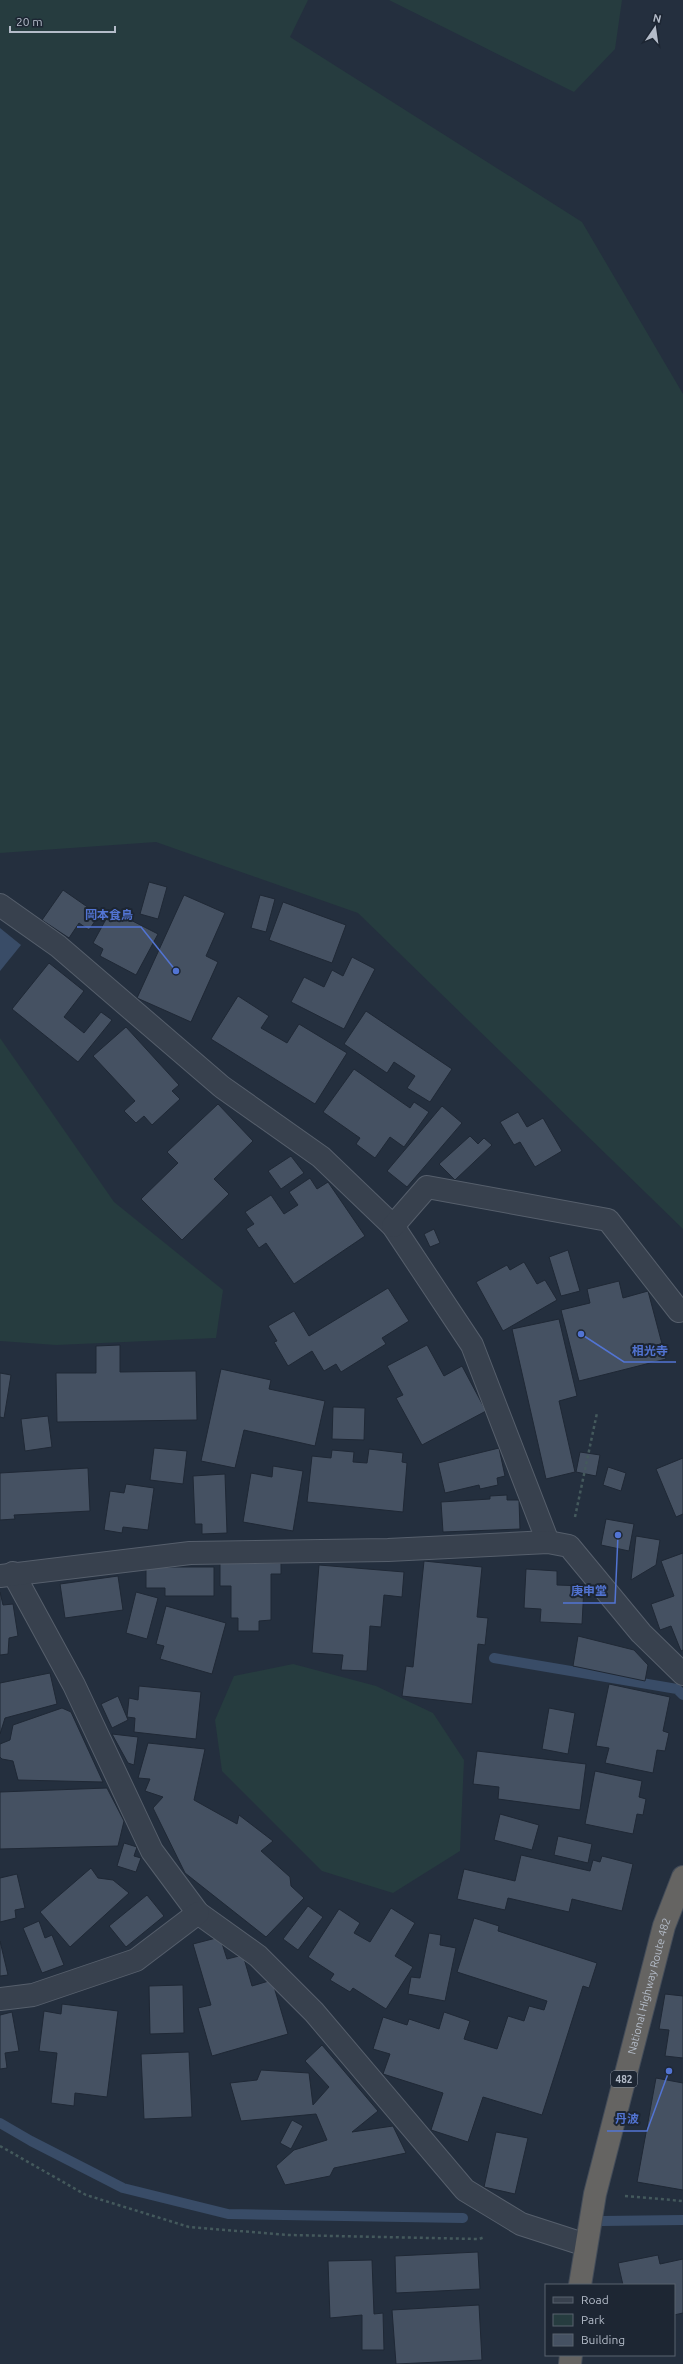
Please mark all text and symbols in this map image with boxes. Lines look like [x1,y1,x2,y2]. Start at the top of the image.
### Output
scale bar [10,8,115,34]
north arrow [635,8,675,48]
text: N [652,11,663,25]
text: 20 m [16,15,43,28]
callout: 岡本食鳥 [77,903,141,927]
text: 岡本食鳥 [85,908,133,921]
callout: 相光寺 [624,1338,676,1362]
text: 相光寺 [632,1344,668,1357]
callout: 庚申堂 [563,1579,615,1603]
text: 庚申堂 [571,1584,607,1597]
street label: National Highway Route 482 [625,1916,673,2056]
road number: 482 [611,2071,637,2087]
callout: 丹波 [607,2107,647,2131]
text: 丹波 [615,2112,639,2125]
legend [545,2284,675,2356]
text: Road [581,2293,609,2306]
text: Park [581,2313,605,2326]
text: Building [581,2333,625,2346]

